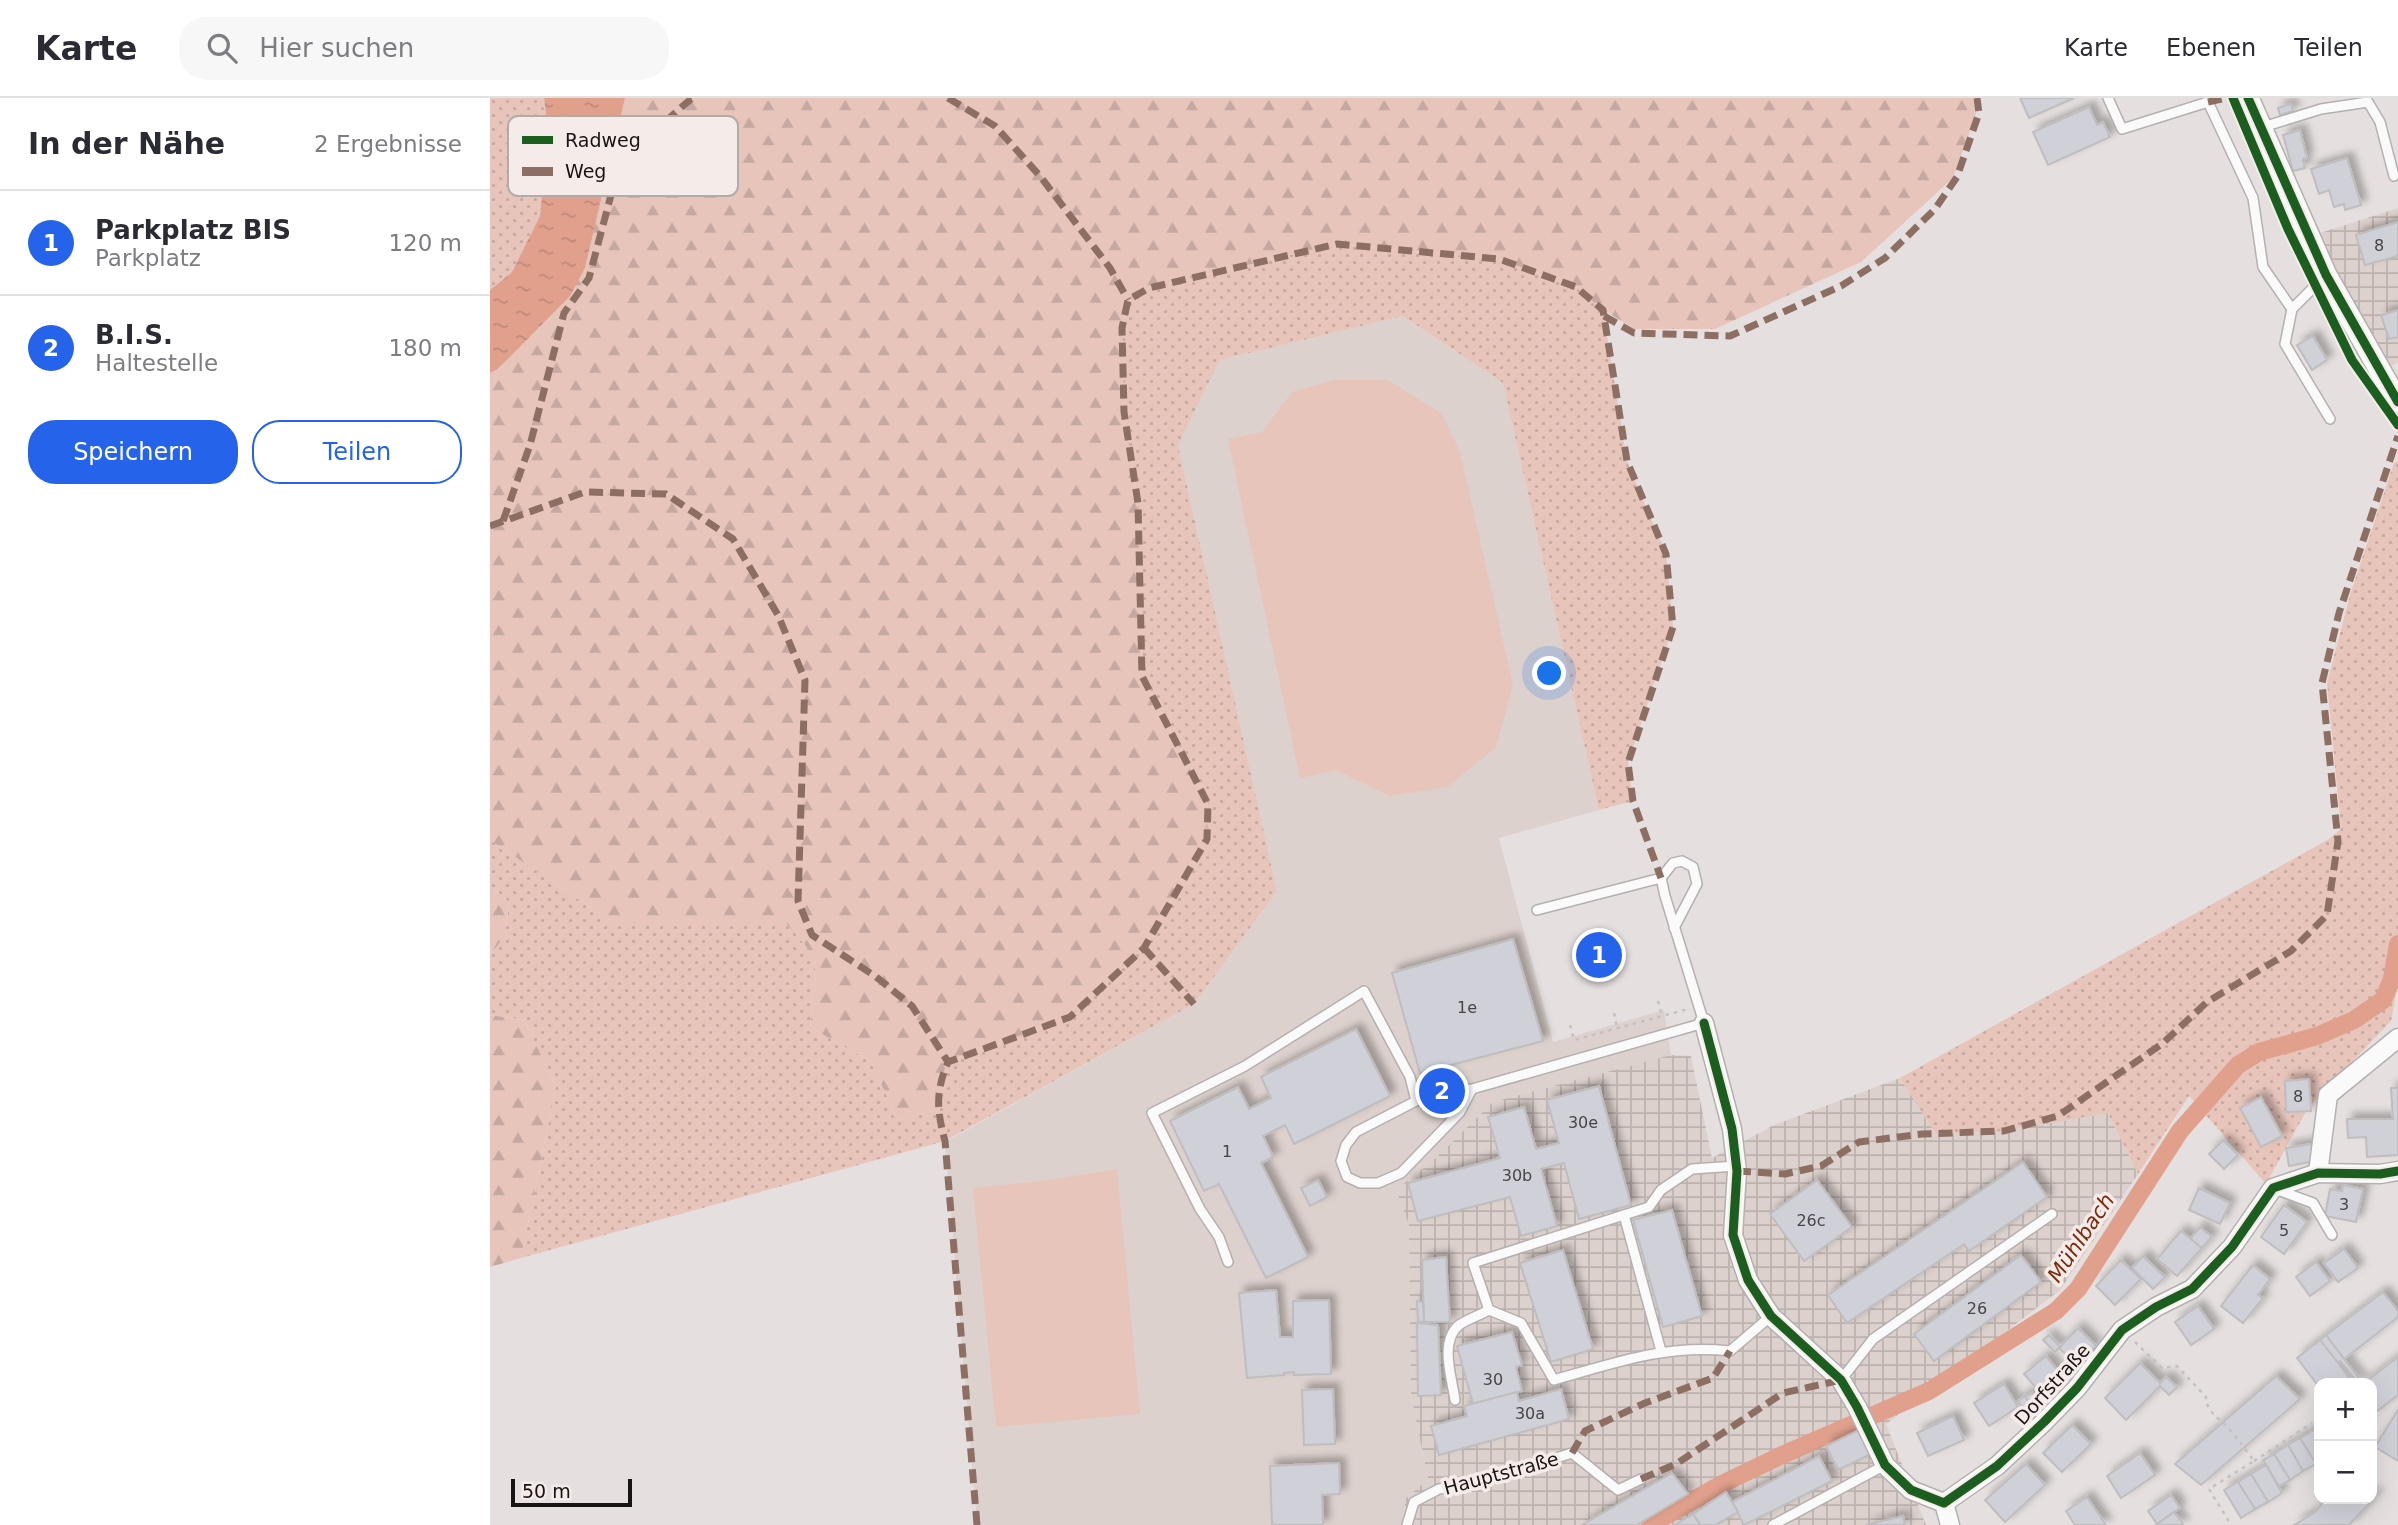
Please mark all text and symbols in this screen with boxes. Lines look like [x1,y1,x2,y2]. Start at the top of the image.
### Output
search box [179,17,669,80]
text: Karte [35,29,137,68]
icon: search [203,29,241,67]
text: Hier suchen [259,33,414,63]
text: Karte [2064,34,2128,62]
text: Ebenen [2166,34,2256,62]
text: Teilen [2294,34,2363,62]
legend [508,116,738,196]
text: In der Nähe [28,126,225,161]
text: Radweg [565,129,641,151]
text: 2 Ergebnisse [314,131,462,157]
text: Weg [565,160,606,182]
text: Parkplatz BIS [95,215,291,245]
text: 1 [43,230,59,256]
text: 120 m [388,230,462,256]
house number: 8 [2374,236,2384,255]
text: Parkplatz [95,245,201,271]
text: B.I.S. [95,320,173,350]
text: 2 [43,335,59,361]
text: 180 m [388,335,462,361]
text: Haltestelle [95,350,218,376]
button: Speichern [28,420,238,484]
button: Teilen [252,420,462,484]
your location [1532,656,1566,690]
pin: 1 [1576,929,1622,981]
house number: 1e [1457,998,1477,1017]
pin: 2 [1419,1065,1465,1117]
house number: 8 [2293,1087,2303,1106]
house number: 30e [1568,1113,1598,1132]
house number: 1 [1222,1142,1232,1161]
house number: 30b [1502,1166,1532,1185]
water label: Mühlbach [2043,1189,2119,1287]
house number: 3 [2339,1195,2349,1214]
house number: 26c [1796,1211,1826,1230]
house number: 5 [2279,1221,2289,1240]
house number: 26 [1967,1299,1987,1318]
street label: Dorfstraße [2010,1339,2094,1429]
house number: 30 [1483,1370,1503,1389]
map controls [2314,1378,2377,1504]
button: + [2314,1378,2377,1441]
house number: 30a [1515,1404,1545,1423]
button: − [2314,1441,2377,1504]
street label: Hauptstraße [1441,1447,1561,1499]
scale bar [511,1476,632,1508]
text: 50 m [522,1480,571,1502]

